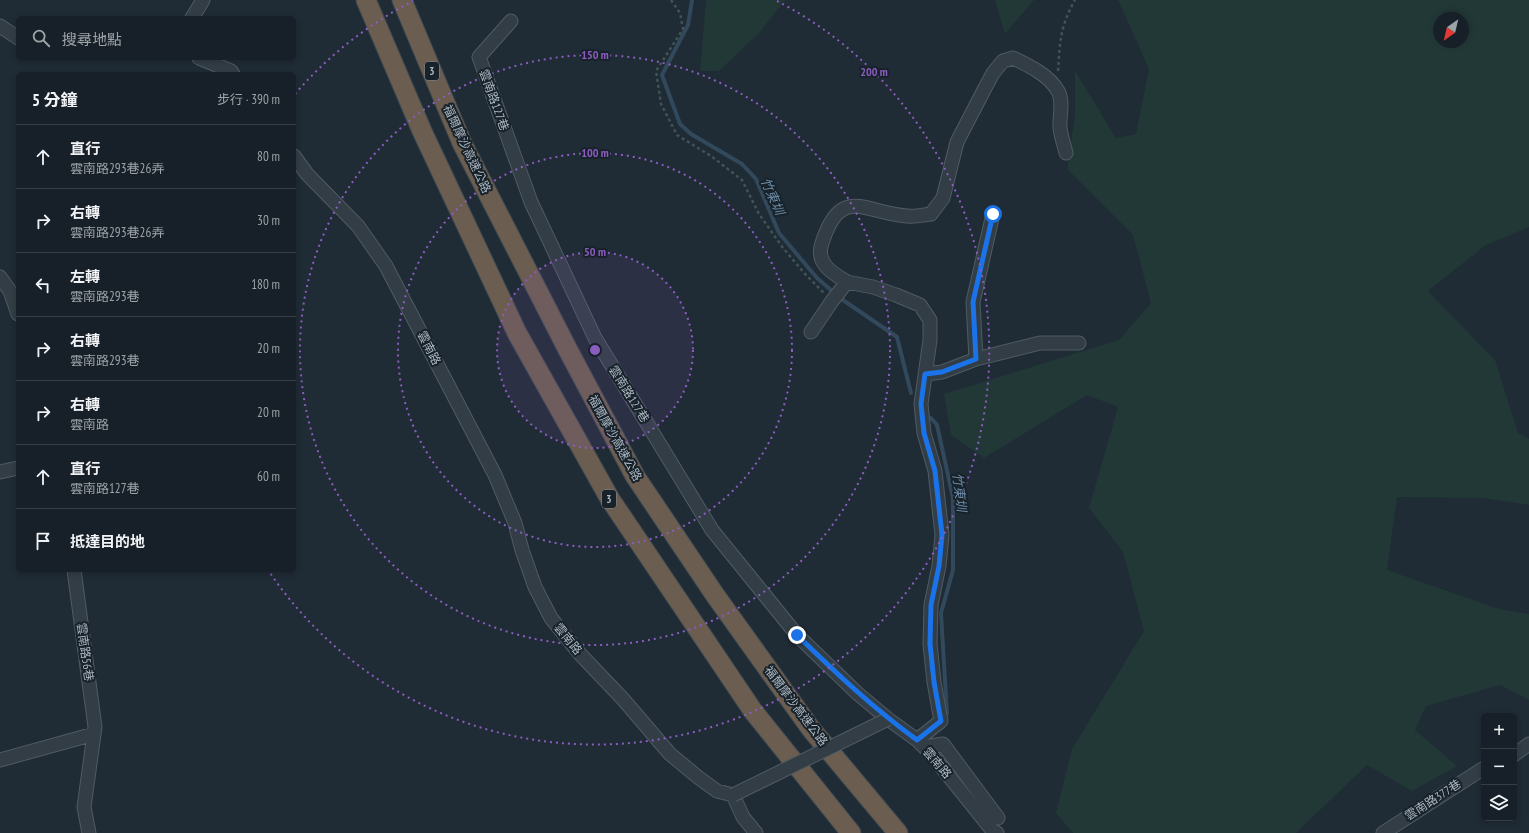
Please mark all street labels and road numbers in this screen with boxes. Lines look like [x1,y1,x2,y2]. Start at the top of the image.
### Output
road number: 3 [425,62,439,80]
street label: 雲南路127巷 [476,67,512,133]
street label: 福爾摩沙高速公路 [440,102,495,195]
street label: 雲南路 [415,328,444,367]
street label: 雲南路127巷 [606,363,653,425]
street label: 福爾摩沙高速公路 [586,392,645,483]
road number: 3 [602,490,616,508]
street label: 雲南路 [551,620,586,657]
street label: 雲南路56巷 [74,622,97,682]
street label: 福爾摩沙高速公路 [762,663,831,749]
street label: 雲南路 [920,744,955,781]
street label: 雲南路377巷 [1402,776,1464,823]

